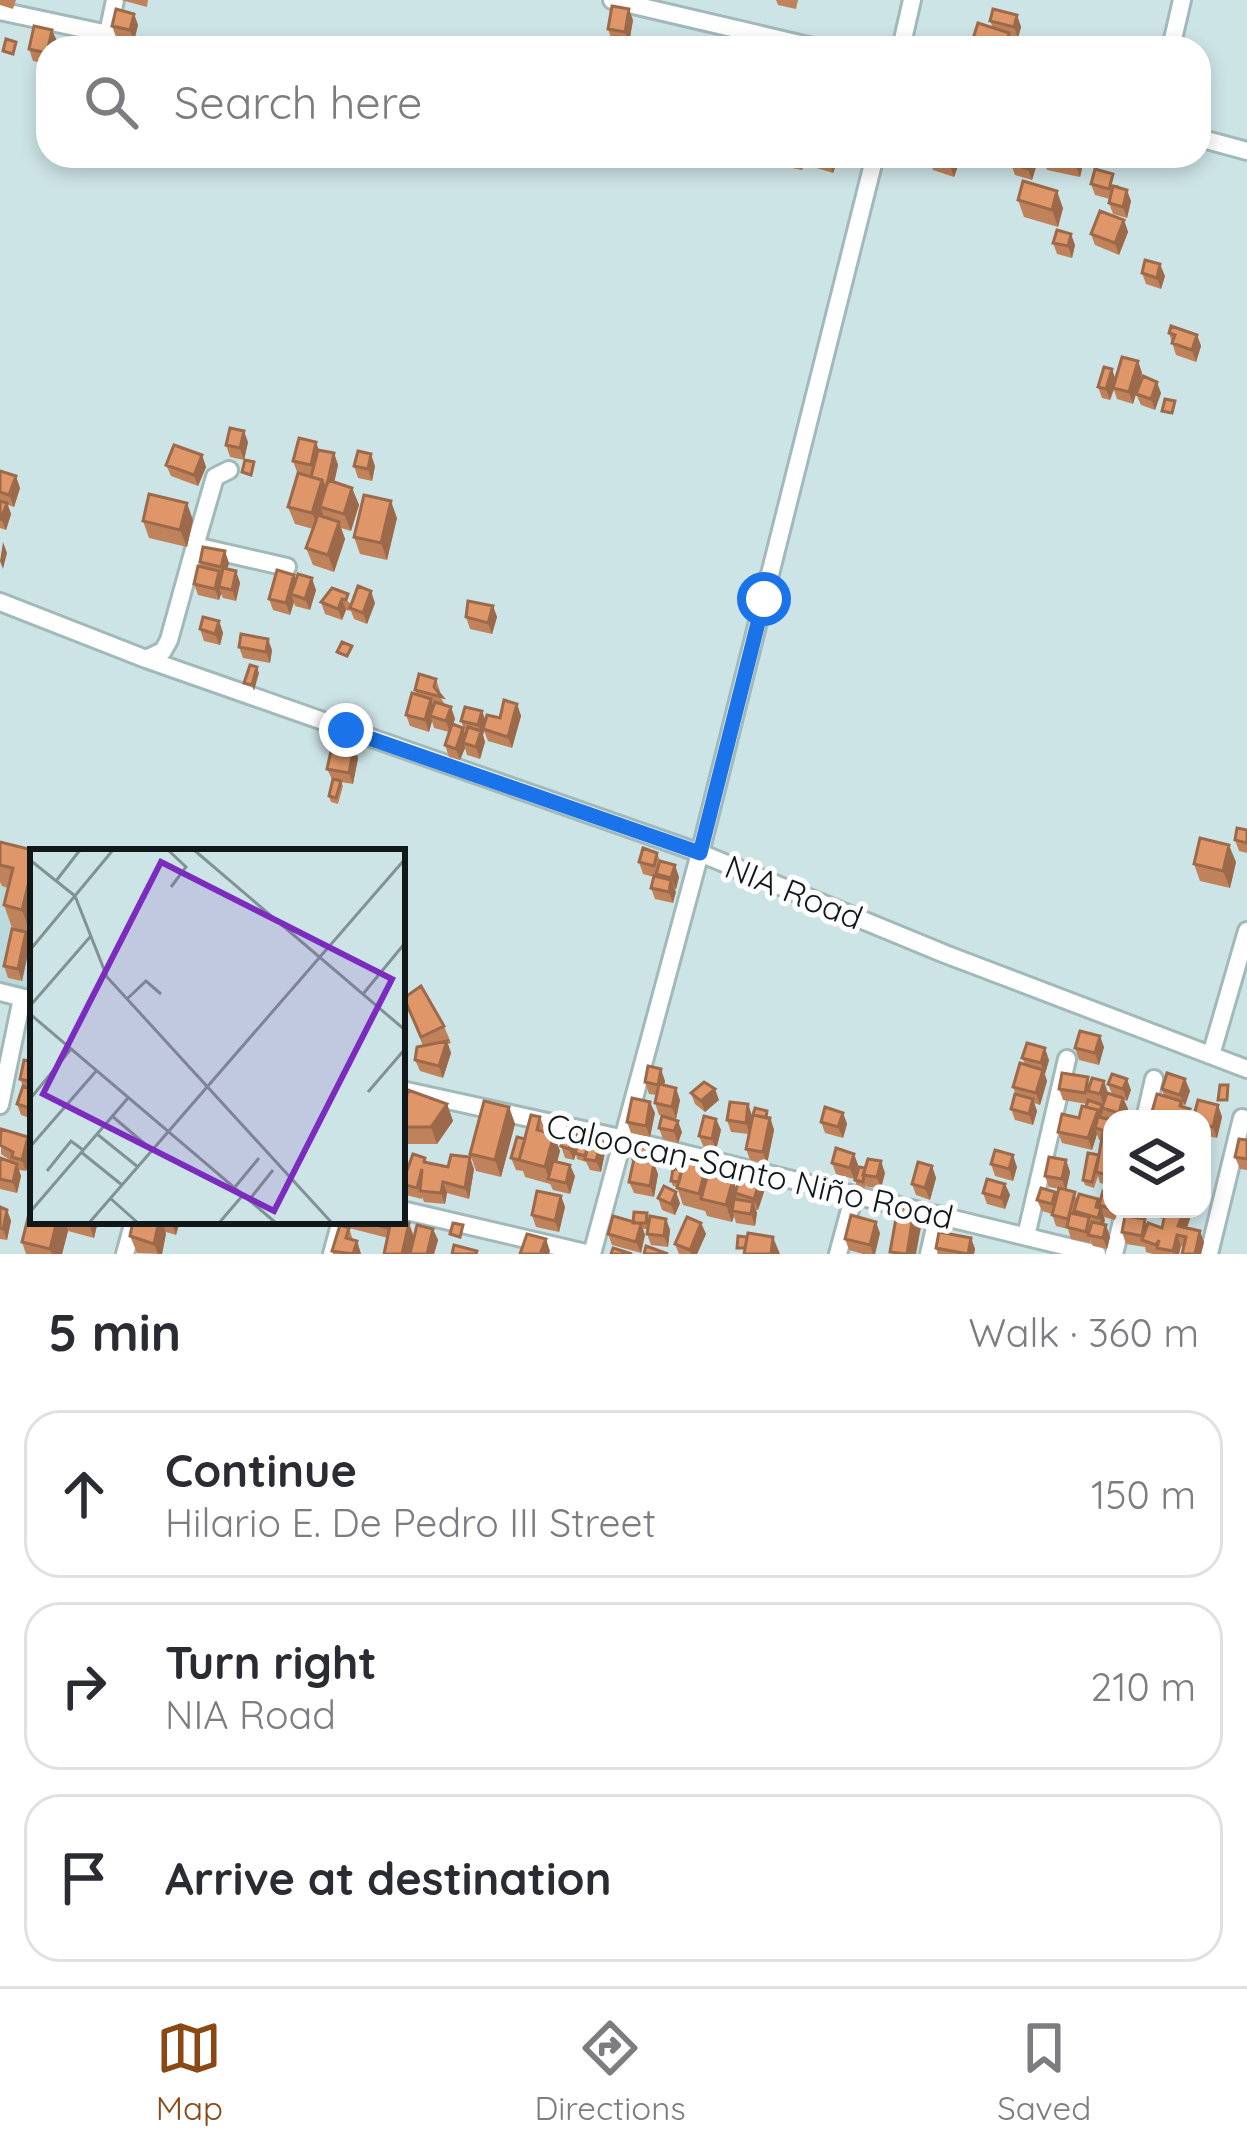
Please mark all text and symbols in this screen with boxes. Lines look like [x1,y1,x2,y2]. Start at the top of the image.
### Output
search box [36,36,1211,168]
icon: search [78,69,144,135]
text: Search here [174,74,422,130]
route start [737,572,791,626]
route end [319,703,373,757]
street label: NIA Road [720,845,869,938]
inset map [30,849,405,1224]
street label: Caloocan-Santo Niño Road [543,1104,958,1237]
map controls [1103,1110,1211,1218]
button: layers [1103,1110,1211,1218]
text: 5 min [48,1300,181,1364]
text: Walk · 360 m [968,1308,1199,1357]
text: Continue [165,1442,357,1498]
icon: ahead [51,1461,117,1527]
text: 150 m [1091,1470,1196,1519]
text: Hilario E. De Pedro III Street [165,1498,656,1547]
text: Turn right [165,1634,377,1690]
icon: right [51,1653,117,1719]
text: 210 m [1091,1662,1196,1711]
text: NIA Road [165,1690,336,1739]
icon: arrive [51,1845,117,1911]
text: Arrive at destination [165,1850,611,1906]
tab: Map [156,2015,223,2128]
tab: Directions [534,2015,686,2128]
tab: Saved [997,2015,1091,2128]

